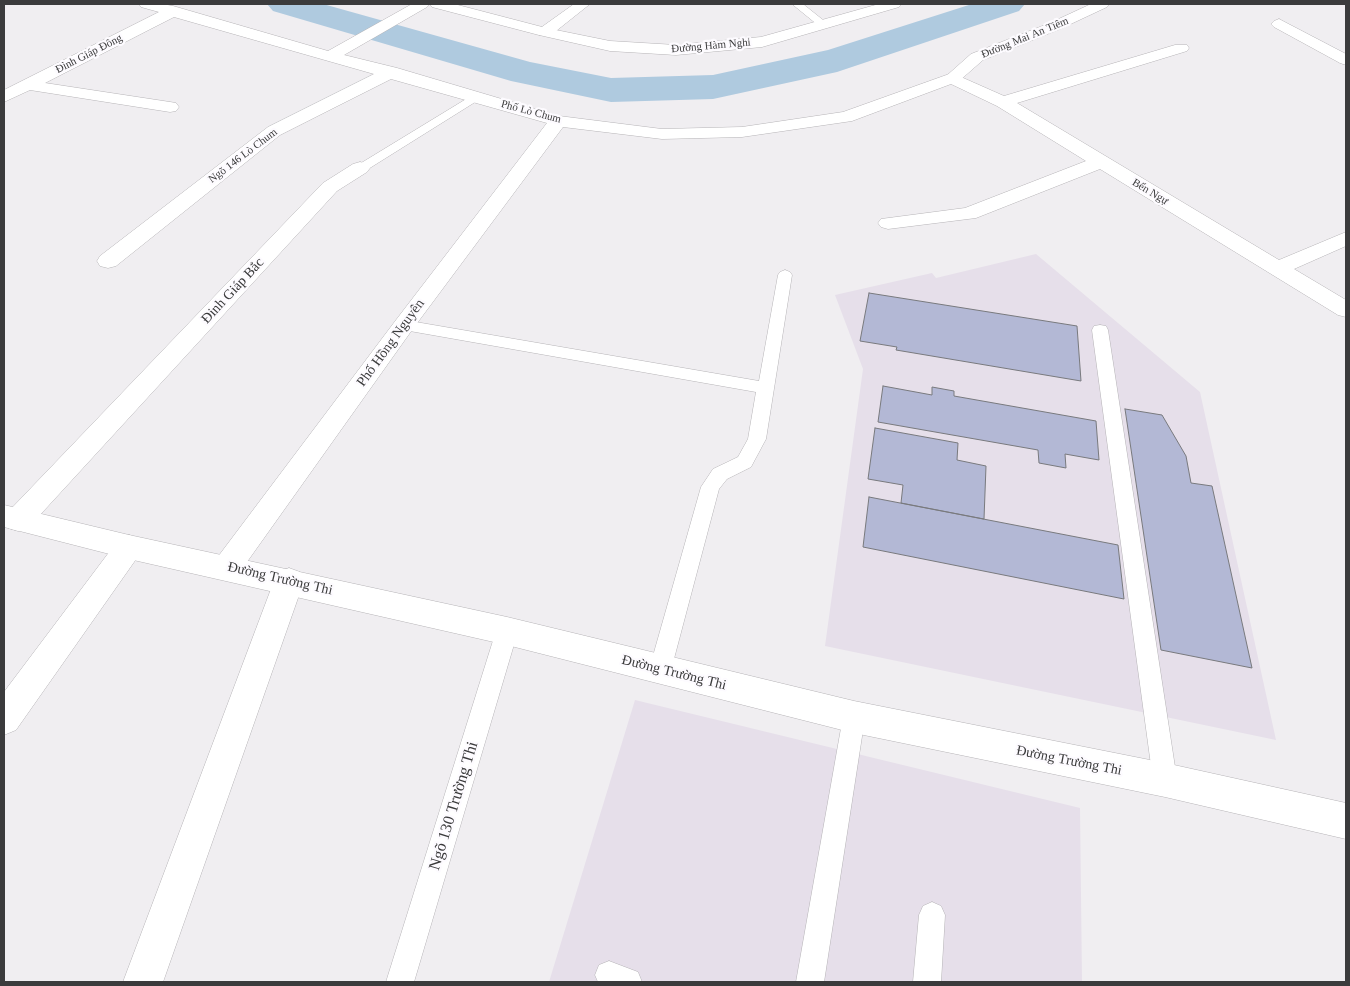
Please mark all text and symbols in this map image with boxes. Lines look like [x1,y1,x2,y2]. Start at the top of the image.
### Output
street label: Đường Mai An Tiêm [979,14,1071,62]
street label: Đình Giáp Đông [53,31,125,77]
street label: Đường Hàm Nghi [671,36,751,56]
street label: Phố Lò Chum [499,98,563,126]
street label: Ngõ 146 Lò Chum [206,126,280,186]
street label: Bến Ngự [1130,176,1170,208]
street label: Đinh Giáp Bắc [198,255,268,327]
street label: Phố Hồng Nguyên [354,296,428,390]
street label: Đường Trường Thi [226,559,334,599]
street label: Đường Trường Thi [620,652,728,694]
street label: Ngõ 130 Trường Thi [425,739,483,873]
street label: Đường Trường Thi [1015,743,1123,779]

